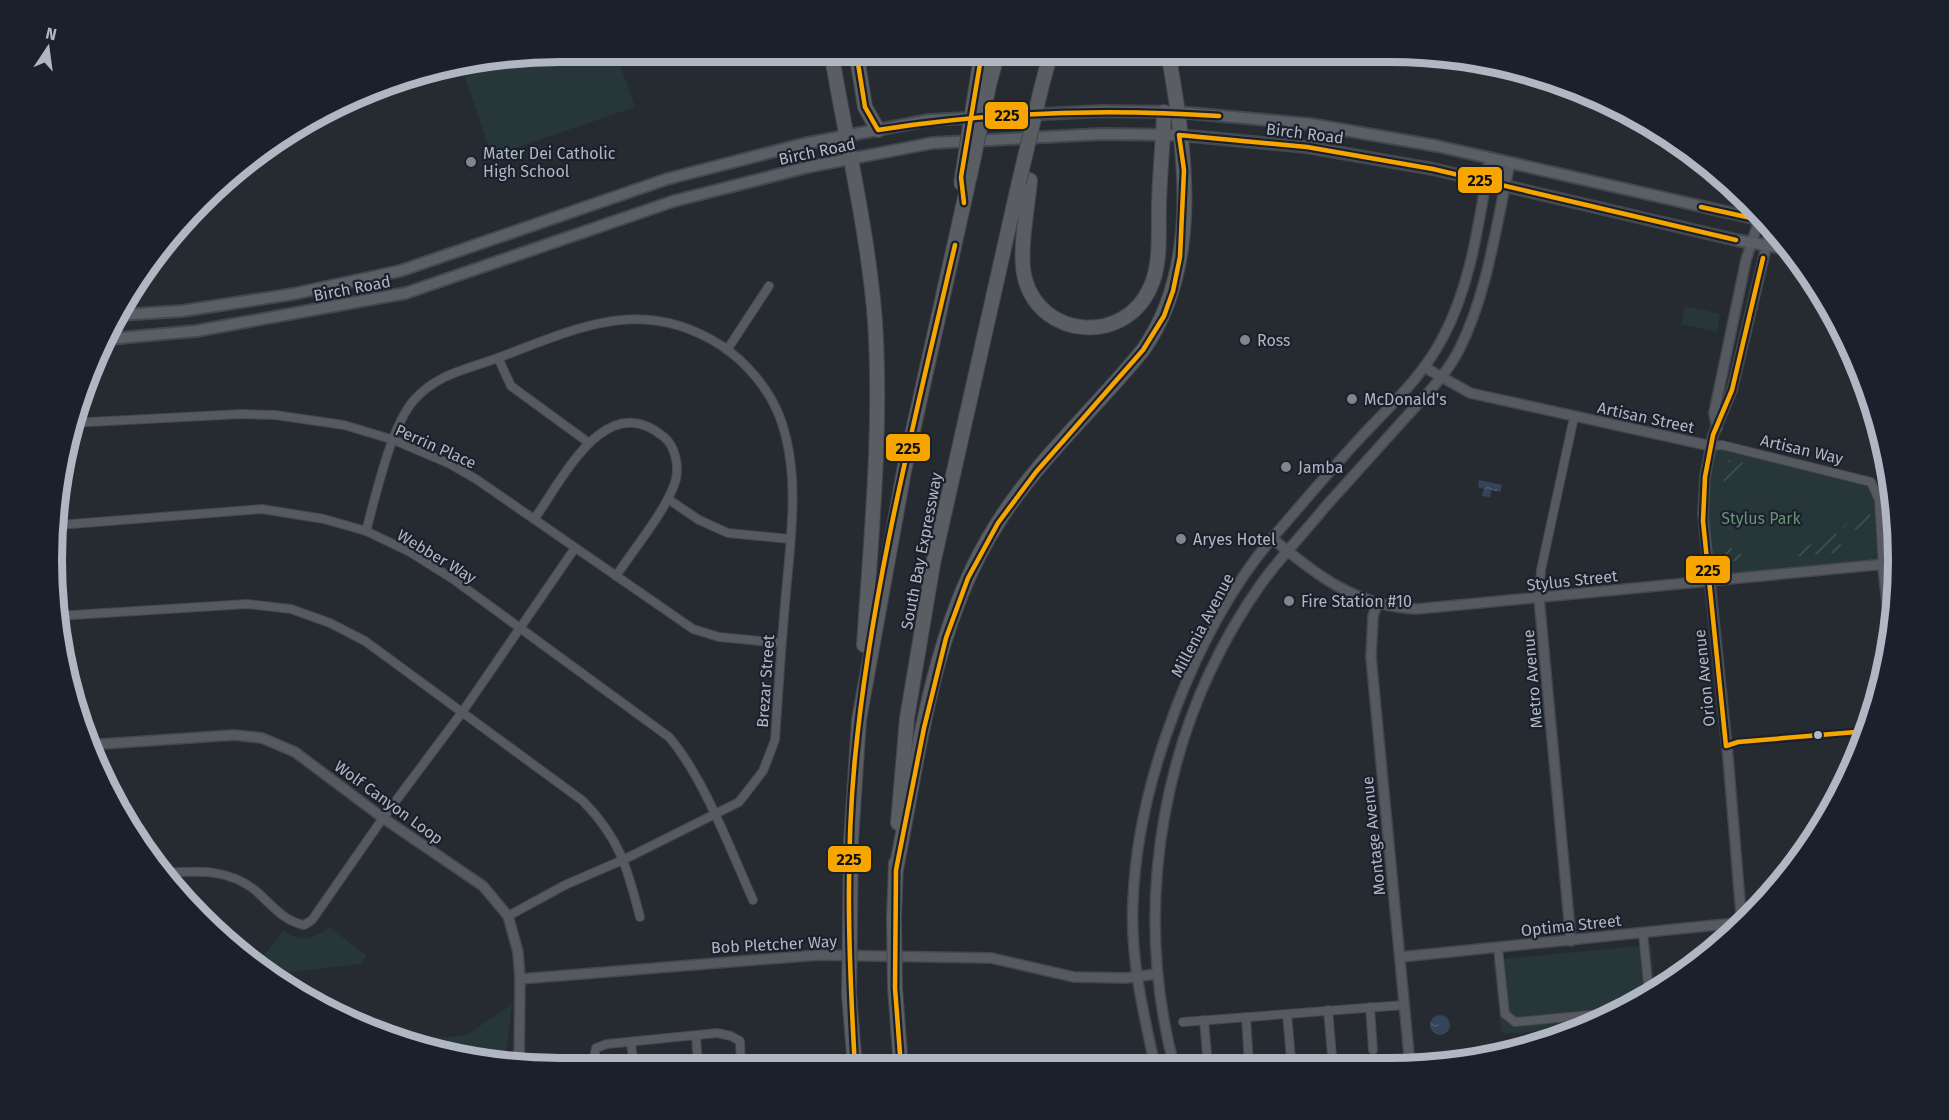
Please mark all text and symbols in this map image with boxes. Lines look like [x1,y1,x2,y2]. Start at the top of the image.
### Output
north arrow [18,18,78,78]
text: N [44,23,59,44]
line badge: 225 [984,101,1029,130]
text: 225 [994,106,1020,125]
street label: Birch Road [1265,119,1345,148]
street label: Birch Road [777,134,857,169]
place label: Mater Dei Catholic High School [483,144,616,181]
marker: Mater Dei Catholic High School [464,155,478,169]
line badge: 225 [1457,166,1503,194]
text: 225 [1467,171,1493,190]
street label: Birch Road [312,272,392,305]
place label: Ross [1257,331,1291,350]
marker: Ross [1238,333,1252,347]
place label: McDonald's [1364,390,1447,409]
marker: McDonald's [1345,392,1359,406]
street label: Artisan Street [1596,398,1696,437]
street label: Perrin Place [392,420,479,473]
street label: Artisan Way [1759,431,1845,468]
line badge: 225 [885,433,931,462]
text: 225 [895,439,921,458]
place label: Jamba [1298,458,1343,477]
marker: Jamba [1279,460,1293,474]
street label: South Bay Expressway [897,471,946,631]
park label: Stylus Park [1721,509,1802,528]
street label: Webber Way [394,525,480,588]
place label: Aryes Hotel [1193,530,1276,549]
marker: Aryes Hotel [1174,532,1188,546]
line badge: 225 [1685,555,1731,584]
text: 225 [1695,561,1721,580]
street label: Stylus Street [1526,566,1619,595]
street label: Millenia Avenue [1167,570,1238,680]
place label: Fire Station #10 [1301,592,1412,611]
marker: Fire Station #10 [1282,594,1296,608]
street label: Orion Avenue [1690,628,1719,728]
street label: Metro Avenue [1519,629,1546,729]
street label: Brezar Street [753,634,778,728]
unlabelled marker [1812,729,1824,741]
street label: Wolf Canyon Loop [331,757,447,848]
street label: Montage Avenue [1358,776,1389,896]
line badge: 225 [827,845,872,873]
text: 225 [836,850,862,869]
street label: Optima Street [1520,911,1622,940]
street label: Bob Pletcher Way [711,932,838,957]

